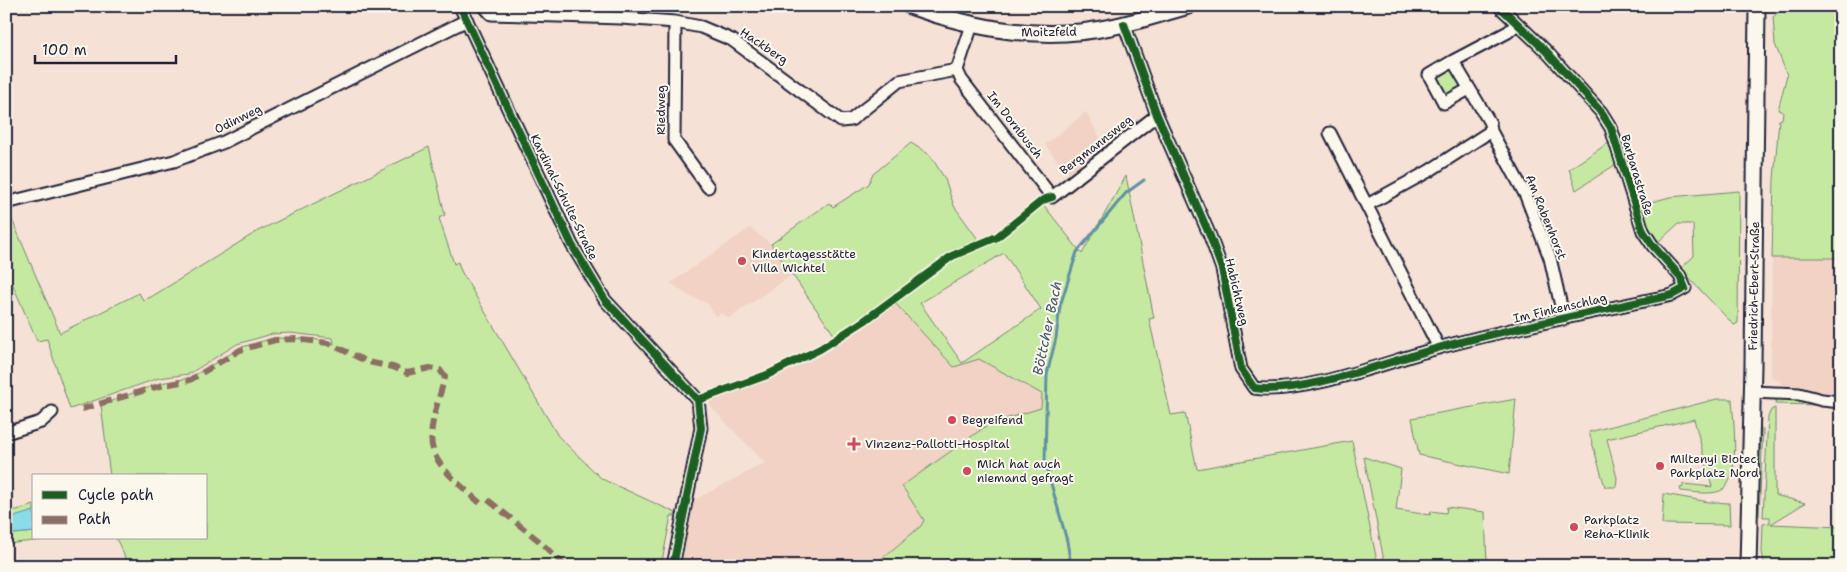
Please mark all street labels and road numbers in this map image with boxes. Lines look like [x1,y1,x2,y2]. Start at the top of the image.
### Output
street label: Hackberg [737,24,791,68]
street label: Moitzfeld [1021,24,1077,40]
street label: Riedweg [653,85,669,135]
street label: Im Dornbusch [984,88,1046,162]
street label: Odinweg [212,101,264,137]
street label: Bergmannsweg [1056,111,1136,179]
street label: Kardinal-Schulte-Straße [527,131,602,263]
street label: Barbarastraße [1617,133,1657,218]
street label: Am Rabenhorst [1522,172,1570,262]
street label: Friedrich-Ebert-Straße [1745,221,1763,351]
street label: Habichtweg [1221,257,1253,327]
street label: Im Finkenschlag [1512,289,1608,327]

